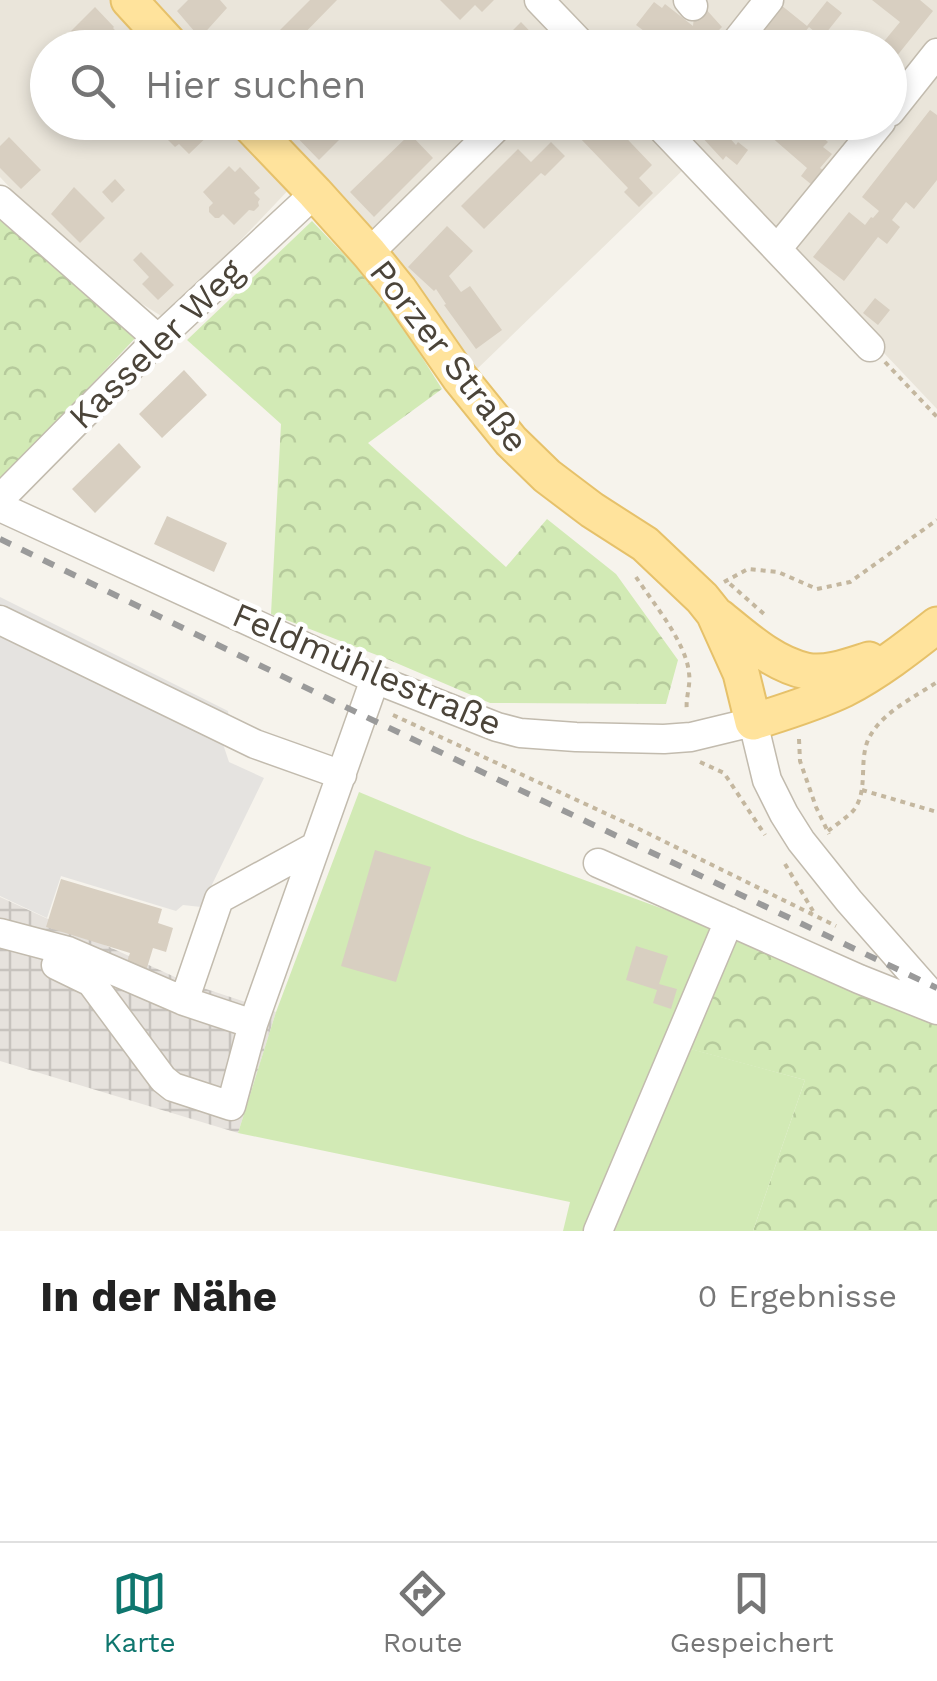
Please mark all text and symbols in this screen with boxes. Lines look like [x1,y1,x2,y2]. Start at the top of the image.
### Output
search box [30,30,907,140]
icon: search [65,58,120,113]
text: Hier suchen [145,63,366,107]
street label: Kasseler Weg [60,250,252,438]
street label: Porzer Straße [361,251,537,461]
street label: Feldmühlestraße [226,593,508,745]
text: In der Nähe [40,1272,277,1321]
text: 0 Ergebnisse [697,1277,897,1315]
tab: Karte [103,1566,176,1659]
tab: Route [383,1566,463,1659]
tab: Gespeichert [670,1566,834,1659]

